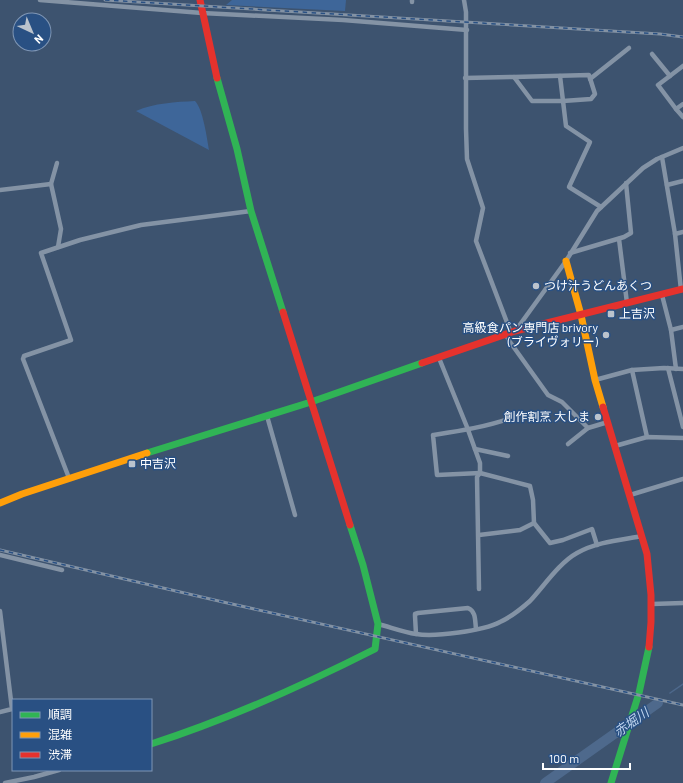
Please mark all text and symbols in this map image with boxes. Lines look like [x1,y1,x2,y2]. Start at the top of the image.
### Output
north arrow [12,12,52,52]
text: N [32,32,46,47]
place label: つけ汁うどんあくつ [544,278,652,292]
marker: つけ汁うどんあくつ [531,281,541,291]
place label: 上吉沢 [619,306,655,320]
marker: 上吉沢 [606,309,616,319]
place label: 高級食パン専門店 brivory (ブライヴォリー) [463,320,599,348]
marker: 高級食パン専門店 brivory (ブライヴォリー) [601,330,611,340]
place label: 創作割烹 大しま [504,409,590,423]
marker: 創作割烹 大しま [593,412,603,422]
place label: 中吉沢 [140,456,176,470]
marker: 中吉沢 [127,459,137,469]
legend [12,699,152,771]
water label: 赤堀川 [610,703,653,740]
text: 順調 [48,707,72,721]
text: 混雑 [48,727,72,741]
scale bar [543,745,630,771]
text: 渋滞 [48,747,72,761]
text: 100 m [549,751,579,765]

